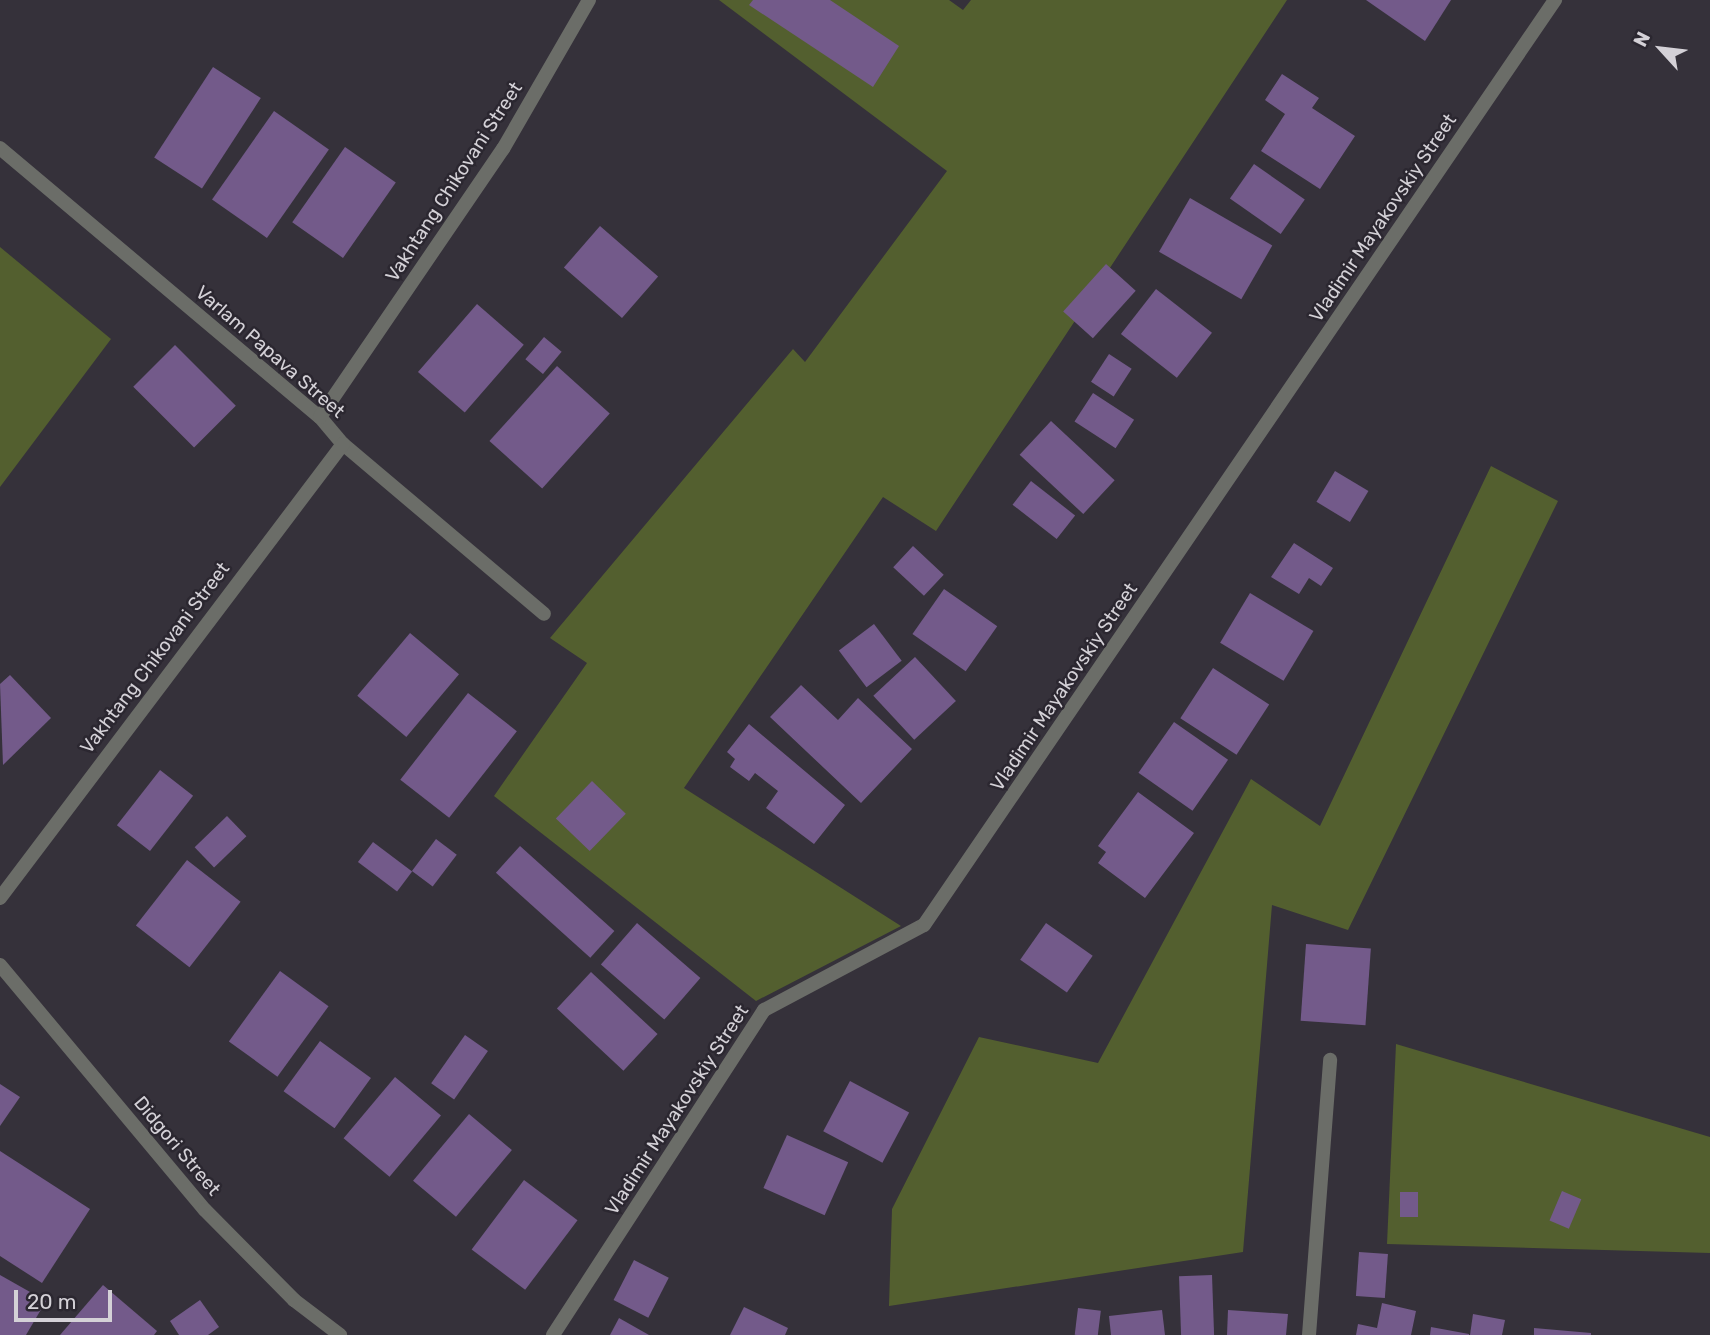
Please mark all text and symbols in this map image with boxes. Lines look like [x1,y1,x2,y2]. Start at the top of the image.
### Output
north arrow [1626,14,1696,84]
text: N [1628,28,1655,51]
street label: Vakhtang Chikovani Street [381,78,527,286]
street label: Vladimir Mayakovskiy Street [1304,109,1462,327]
street label: Varlam Papava Street [191,281,349,423]
street label: Vakhtang Chikovani Street [76,558,234,758]
street label: Vladimir Mayakovskiy Street [985,578,1143,796]
street label: Vladimir Mayakovskiy Street [600,1000,754,1220]
street label: Didgori Street [129,1092,225,1200]
scale bar [18,1276,116,1320]
text: 20 m [27,1289,76,1314]

